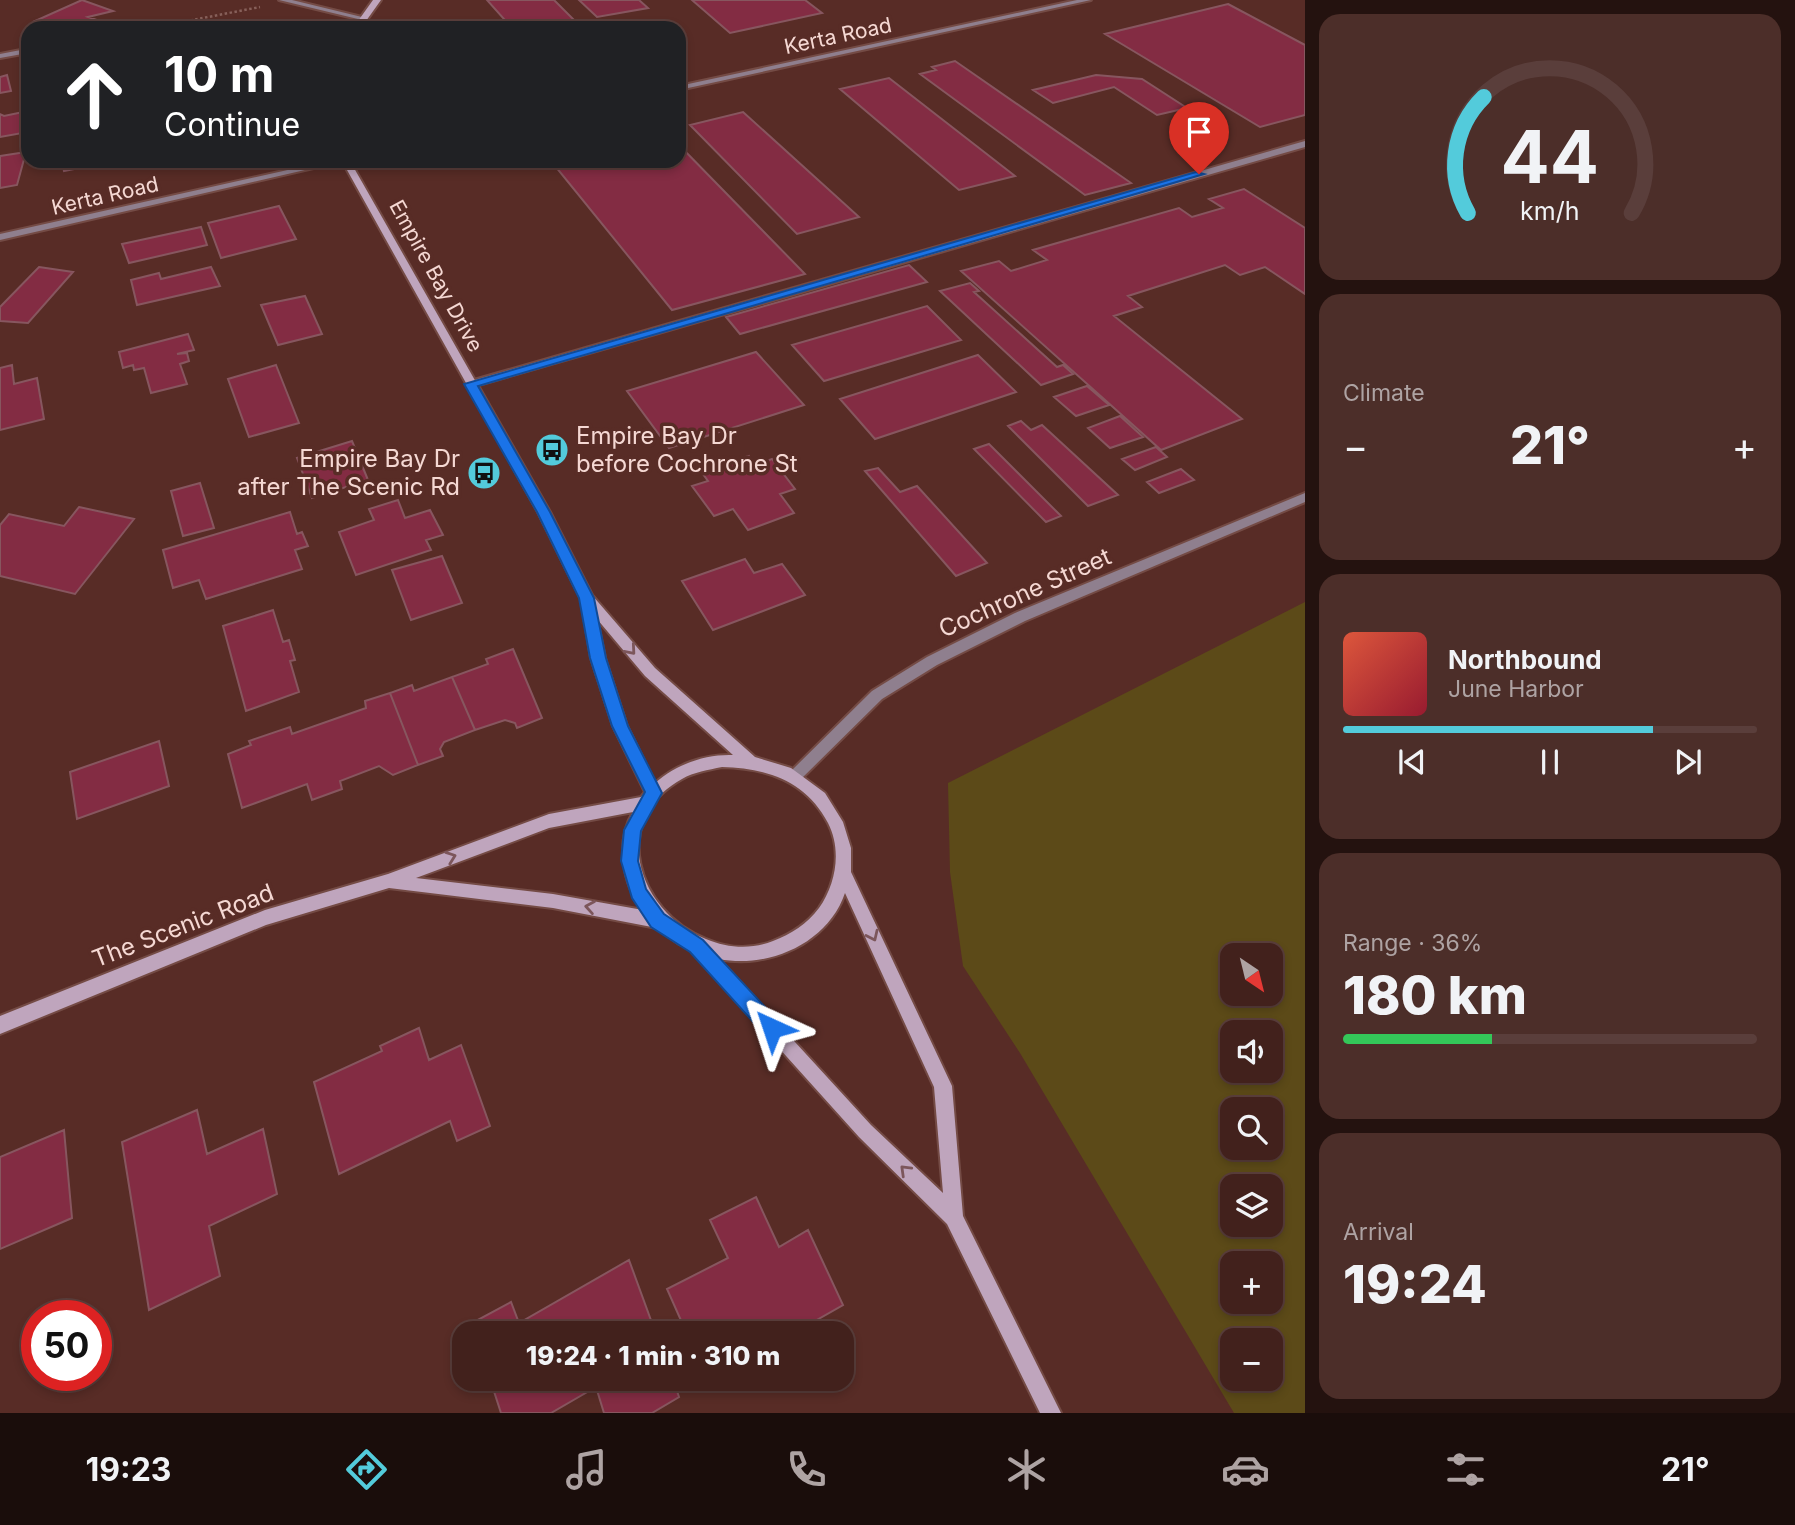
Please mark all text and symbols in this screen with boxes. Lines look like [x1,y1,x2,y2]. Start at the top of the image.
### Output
street label: Kerta Road [782,12,894,59]
text: 10 m [164,45,275,104]
icon: ahead [49,49,140,140]
pin [1169,102,1229,174]
text: Continue [164,105,300,144]
text: 44 [1501,112,1599,201]
icon: arrive [1180,113,1218,151]
street label: Kerta Road [49,171,161,220]
street label: Empire Bay Drive [384,195,489,356]
text: km/h [1520,196,1580,226]
text: Climate [1343,379,1425,407]
text: 21° [1510,414,1590,477]
place label: Empire Bay Dr before Cochrone St [576,421,798,478]
text: − [1343,423,1368,469]
text: + [1732,423,1757,469]
bus stop icon: Empire Bay Dr before Cochrone St [533,431,571,469]
place label: Empire Bay Dr after The Scenic Rd [237,444,460,501]
bus stop icon: Empire Bay Dr after The Scenic Rd [465,454,503,492]
street label: Cochrone Street [934,542,1116,644]
one-way arrow [623,642,635,655]
text: Northbound [1448,644,1602,675]
text: June Harbor [1448,675,1584,703]
icon: previous [1393,743,1431,781]
icon: pause [1531,743,1569,781]
icon: next [1669,743,1707,781]
one-way arrow [445,852,457,866]
street label: The Scenic Road [88,878,278,973]
one-way arrow [584,900,596,915]
one-way arrow [865,929,879,941]
text: Range · 36% [1343,929,1482,957]
north arrow [1220,943,1283,1006]
map controls [1220,943,1283,1391]
text: 180 km [1343,964,1527,1027]
position arrow [735,991,809,1065]
button: sound [1220,1020,1283,1083]
button: search [1220,1097,1283,1160]
one-way arrow [900,1165,913,1178]
button: layers [1220,1174,1283,1237]
text: Arrival [1343,1218,1414,1246]
button: + [1220,1251,1283,1314]
text: 19:24 [1343,1253,1487,1316]
speed limit sign: 50 [21,1300,112,1391]
button: − [1220,1328,1283,1391]
text: 19:24 · 1 min · 310 m [526,1340,780,1371]
icon: directions [342,1445,391,1494]
icon: music [562,1445,611,1494]
icon: phone [782,1445,831,1494]
icon: climate [1002,1445,1051,1494]
icon: car [1221,1445,1270,1494]
icon: filters [1441,1445,1490,1494]
text: 19:23 [85,1450,171,1489]
text: 21° [1661,1450,1710,1489]

